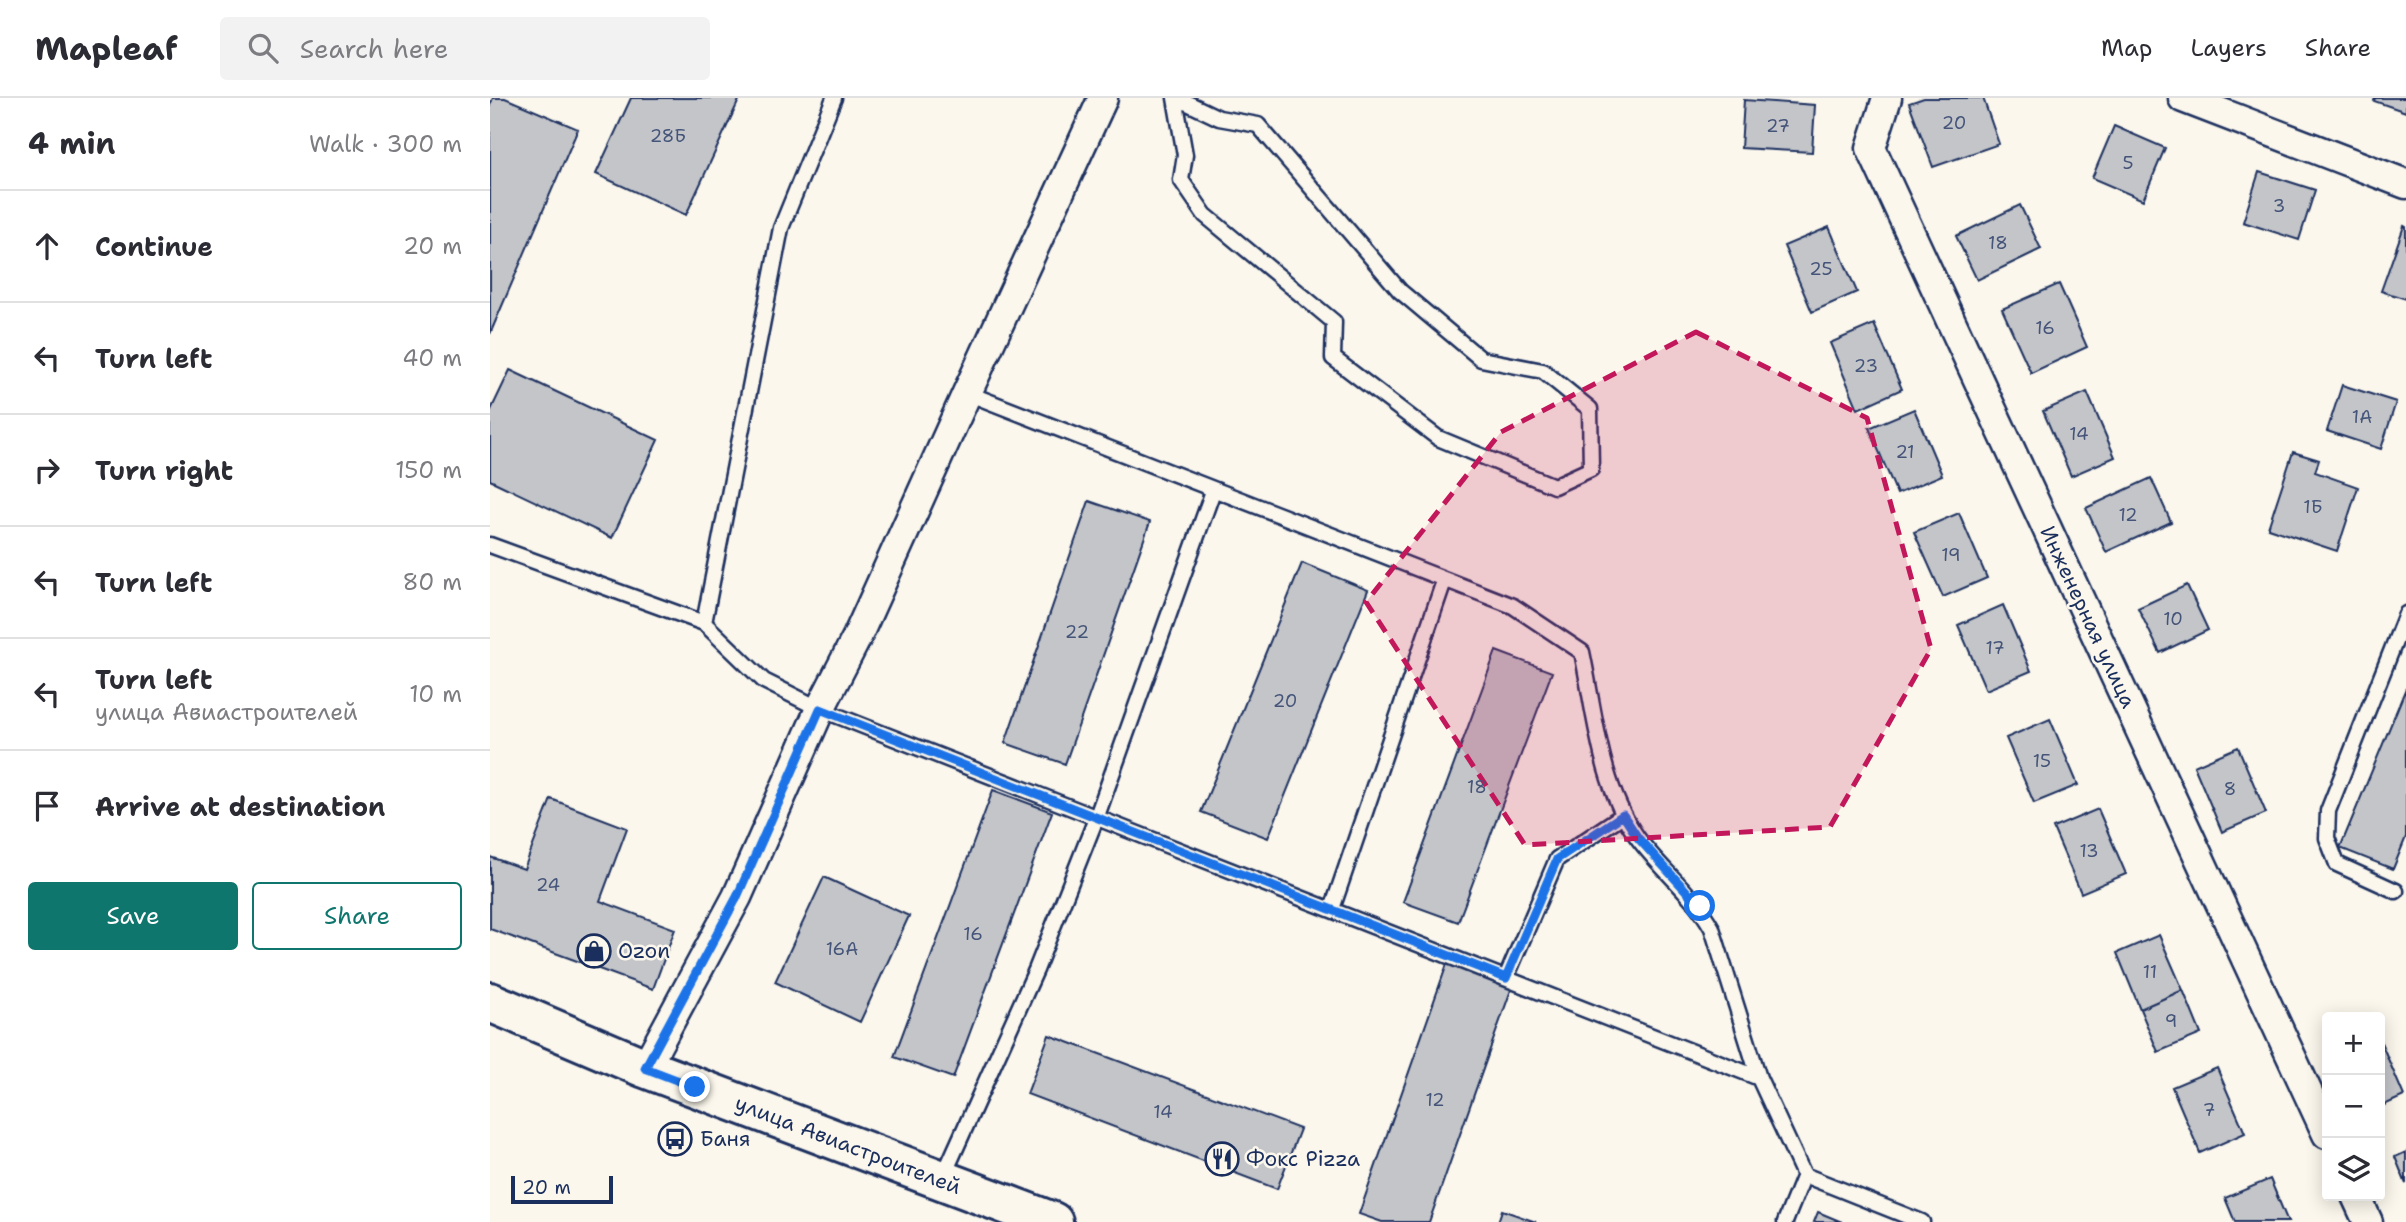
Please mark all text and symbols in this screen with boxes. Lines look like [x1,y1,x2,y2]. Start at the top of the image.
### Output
search box [220,17,710,80]
text: Mapleaf [35,26,178,71]
icon: search [244,29,282,67]
text: Search here [300,31,448,66]
text: Map [2101,32,2152,64]
text: Layers [2190,32,2267,64]
text: Share [2305,32,2371,64]
house number: 20 [1942,111,1966,135]
house number: 27 [1766,114,1790,138]
text: 4 min [28,123,115,164]
house number: 28Б [650,124,686,148]
text: Walk · 300 m [309,129,462,159]
house number: 5 [2122,151,2134,175]
house number: 3 [2273,194,2285,218]
icon: ahead [28,227,66,265]
text: Continue [95,229,213,264]
text: 20 m [403,231,462,261]
house number: 18 [1988,231,2008,255]
house number: 25 [1809,257,1833,281]
house number: 16 [2035,316,2055,340]
icon: left [28,339,66,377]
text: Turn left [95,341,212,376]
text: 40 m [402,343,462,373]
house number: 23 [1854,354,1878,378]
house number: 1А [2352,405,2372,429]
house number: 14 [2069,422,2089,446]
house number: 21 [1895,440,1915,464]
icon: right [28,451,66,489]
text: Turn right [95,453,233,488]
text: 150 m [395,455,462,485]
house number: 1Б [2303,495,2323,519]
house number: 12 [2118,503,2138,527]
street label: Инженерная улица [2033,521,2143,713]
house number: 19 [1941,543,1961,567]
icon: left [28,563,66,601]
text: Turn left [95,565,212,600]
text: 80 m [403,567,462,597]
house number: 10 [2163,607,2183,631]
house number: 22 [1065,620,1089,644]
house number: 17 [1985,636,2005,660]
text: Turn left [95,662,212,697]
icon: left [28,675,66,713]
text: 10 m [409,679,462,709]
house number: 20 [1273,689,1297,713]
text: улица Авиастроителей [95,697,358,727]
house number: 15 [2033,749,2051,773]
house number: 18 [1467,775,1487,799]
house number: 8 [2224,777,2236,801]
icon: arrive [28,787,66,825]
text: Arrive at destination [95,789,385,824]
house number: 13 [2079,839,2099,863]
house number: 24 [536,873,560,897]
button: Save [28,882,238,950]
button: Share [252,882,462,950]
route start [1684,890,1715,921]
house number: 16 [963,922,983,946]
shop icon: Ozon [575,932,613,970]
place label: Ozon [618,937,670,965]
house number: 16А [826,937,858,961]
house number: 11 [2143,960,2157,984]
house number: 9 [2165,1009,2177,1033]
map controls [2322,1012,2385,1201]
button: + [2322,1012,2385,1075]
route end [679,1071,710,1102]
button: − [2322,1075,2385,1138]
house number: 12 [1425,1088,1445,1112]
street label: улица Авиастроителей [731,1089,965,1201]
house number: 7 [2203,1098,2215,1122]
house number: 14 [1153,1100,1173,1124]
bus stop icon: Баня [656,1120,694,1158]
place label: Баня [700,1125,750,1153]
button: layers [2322,1138,2385,1201]
restaurant icon: Фокс Pizza [1203,1140,1241,1178]
place label: Фокс Pizza [1246,1145,1360,1173]
scale bar [511,1173,612,1205]
text: 20 m [522,1175,571,1200]

